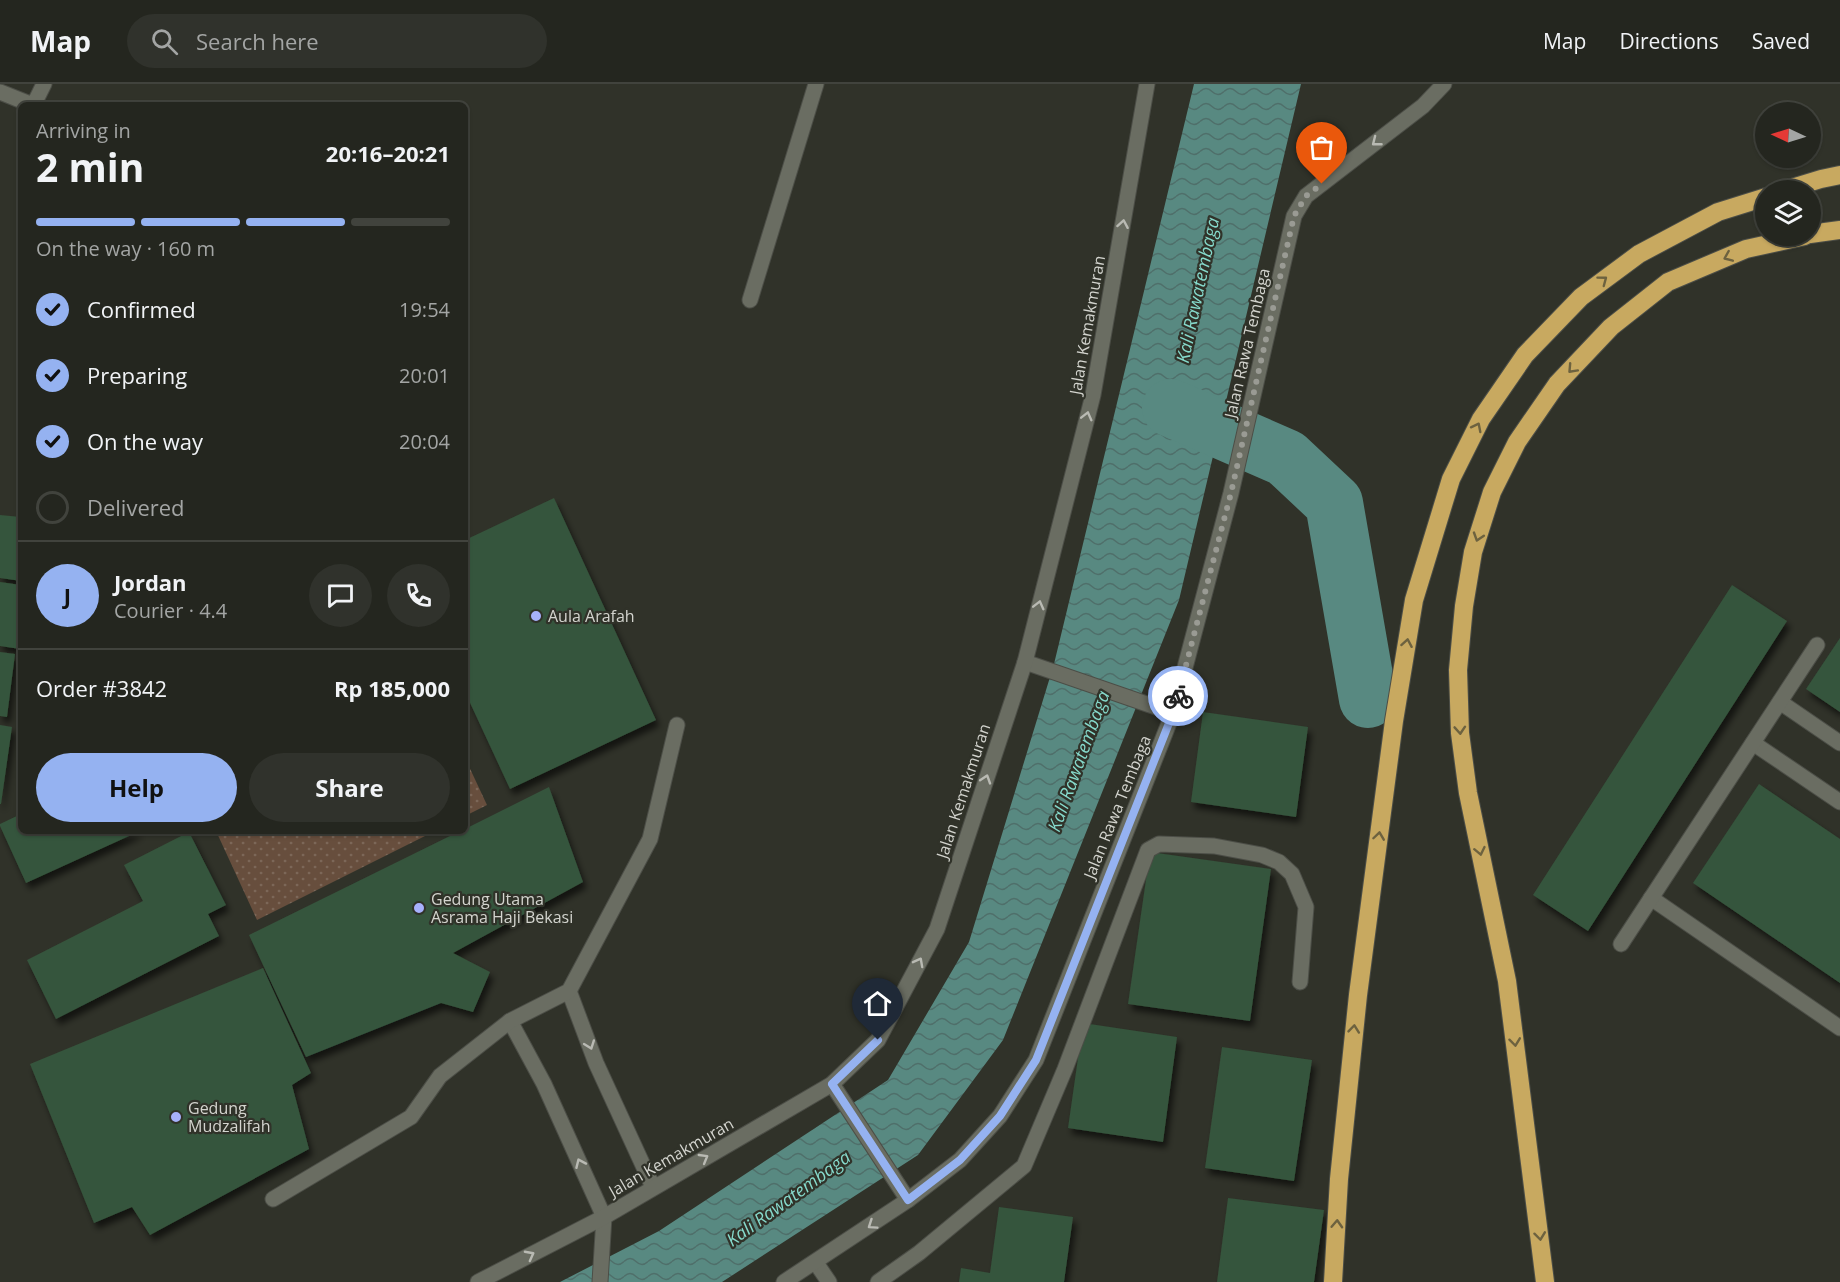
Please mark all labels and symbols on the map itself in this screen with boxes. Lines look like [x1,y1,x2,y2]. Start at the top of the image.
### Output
north arrow [1755,102,1821,168]
pin [1296,122,1347,184]
one-way arrow [1372,135,1383,146]
water label: Kali Rawatembaga [1170,215,1224,365]
one-way arrow [1116,220,1129,230]
one-way arrow [1724,250,1735,262]
street label: Jalan Kemakmuran [1064,254,1110,398]
street label: Jalan Rawa Tembaga [1219,266,1275,422]
one-way arrow [1597,276,1608,287]
one-way arrow [1568,362,1579,372]
one-way arrow [1080,411,1093,421]
one-way arrow [1470,422,1481,433]
one-way arrow [1473,531,1485,542]
one-way arrow [1032,600,1044,611]
place label: Aula Arafah [548,605,635,627]
marker: Aula Arafah [529,609,543,623]
one-way arrow [1400,638,1413,648]
courier [1148,666,1208,726]
water label: Kali Rawatembaga [1041,687,1115,835]
street label: Jalan Kemakmuran [930,721,995,863]
one-way arrow [1453,726,1466,735]
street label: Jalan Rawa Tembaga [1077,732,1156,884]
one-way arrow [979,774,991,785]
one-way arrow [1372,831,1385,841]
one-way arrow [1473,845,1486,855]
place label: Gedung Utama Asrama Haji Bekasi [431,888,573,928]
marker: Gedung Utama Asrama Haji Bekasi [412,901,426,915]
one-way arrow [912,958,923,968]
pin [852,978,903,1040]
one-way arrow [1348,1025,1360,1034]
one-way arrow [1508,1038,1521,1047]
one-way arrow [582,1040,595,1050]
place label: Gedung Mudzalifah [188,1097,271,1137]
marker: Gedung Mudzalifah [169,1110,183,1124]
street label: Jalan Kemakmuran [603,1112,737,1203]
water label: Kali Rawatembaga [721,1145,855,1251]
one-way arrow [698,1154,708,1165]
one-way arrow [575,1159,587,1170]
one-way arrow [868,1218,879,1229]
one-way arrow [1330,1219,1343,1228]
one-way arrow [1533,1231,1545,1240]
one-way arrow [524,1251,535,1262]

